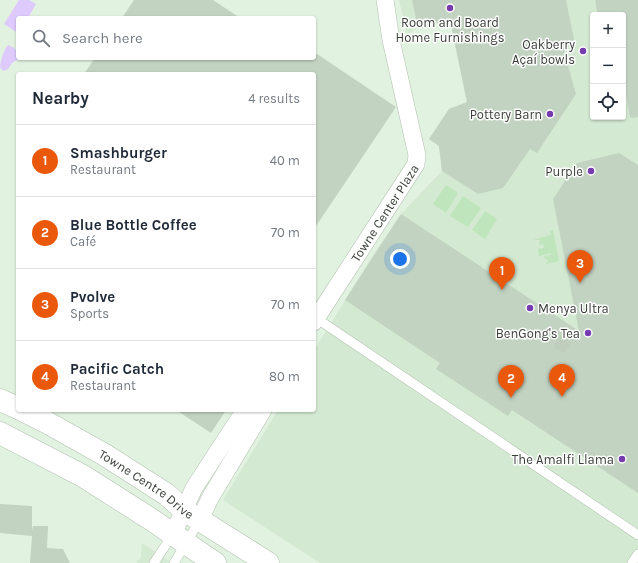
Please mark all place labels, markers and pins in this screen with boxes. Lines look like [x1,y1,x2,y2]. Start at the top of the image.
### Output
marker: Room and Board Home Furnishings [445,3,455,13]
place label: Room and Board Home Furnishings [395,15,505,45]
place label: Oakberry Açaí bowls [512,37,575,67]
marker: Oakberry Açaí bowls [578,46,588,56]
place label: Pottery Barn [470,107,542,122]
marker: Pottery Barn [545,109,555,119]
place label: Purple [545,164,583,179]
marker: Purple [586,166,596,176]
pin: 3 [567,250,593,283]
pin: 1 [489,257,515,290]
place label: Menya Ultra [538,301,609,316]
marker: Menya Ultra [525,303,535,313]
place label: BenGong's Tea [496,326,580,341]
marker: BenGong's Tea [583,328,593,338]
pin: 4 [549,364,575,397]
pin: 2 [498,365,524,398]
place label: The Amalfi Llama [512,452,614,467]
marker: The Amalfi Llama [617,454,627,464]

